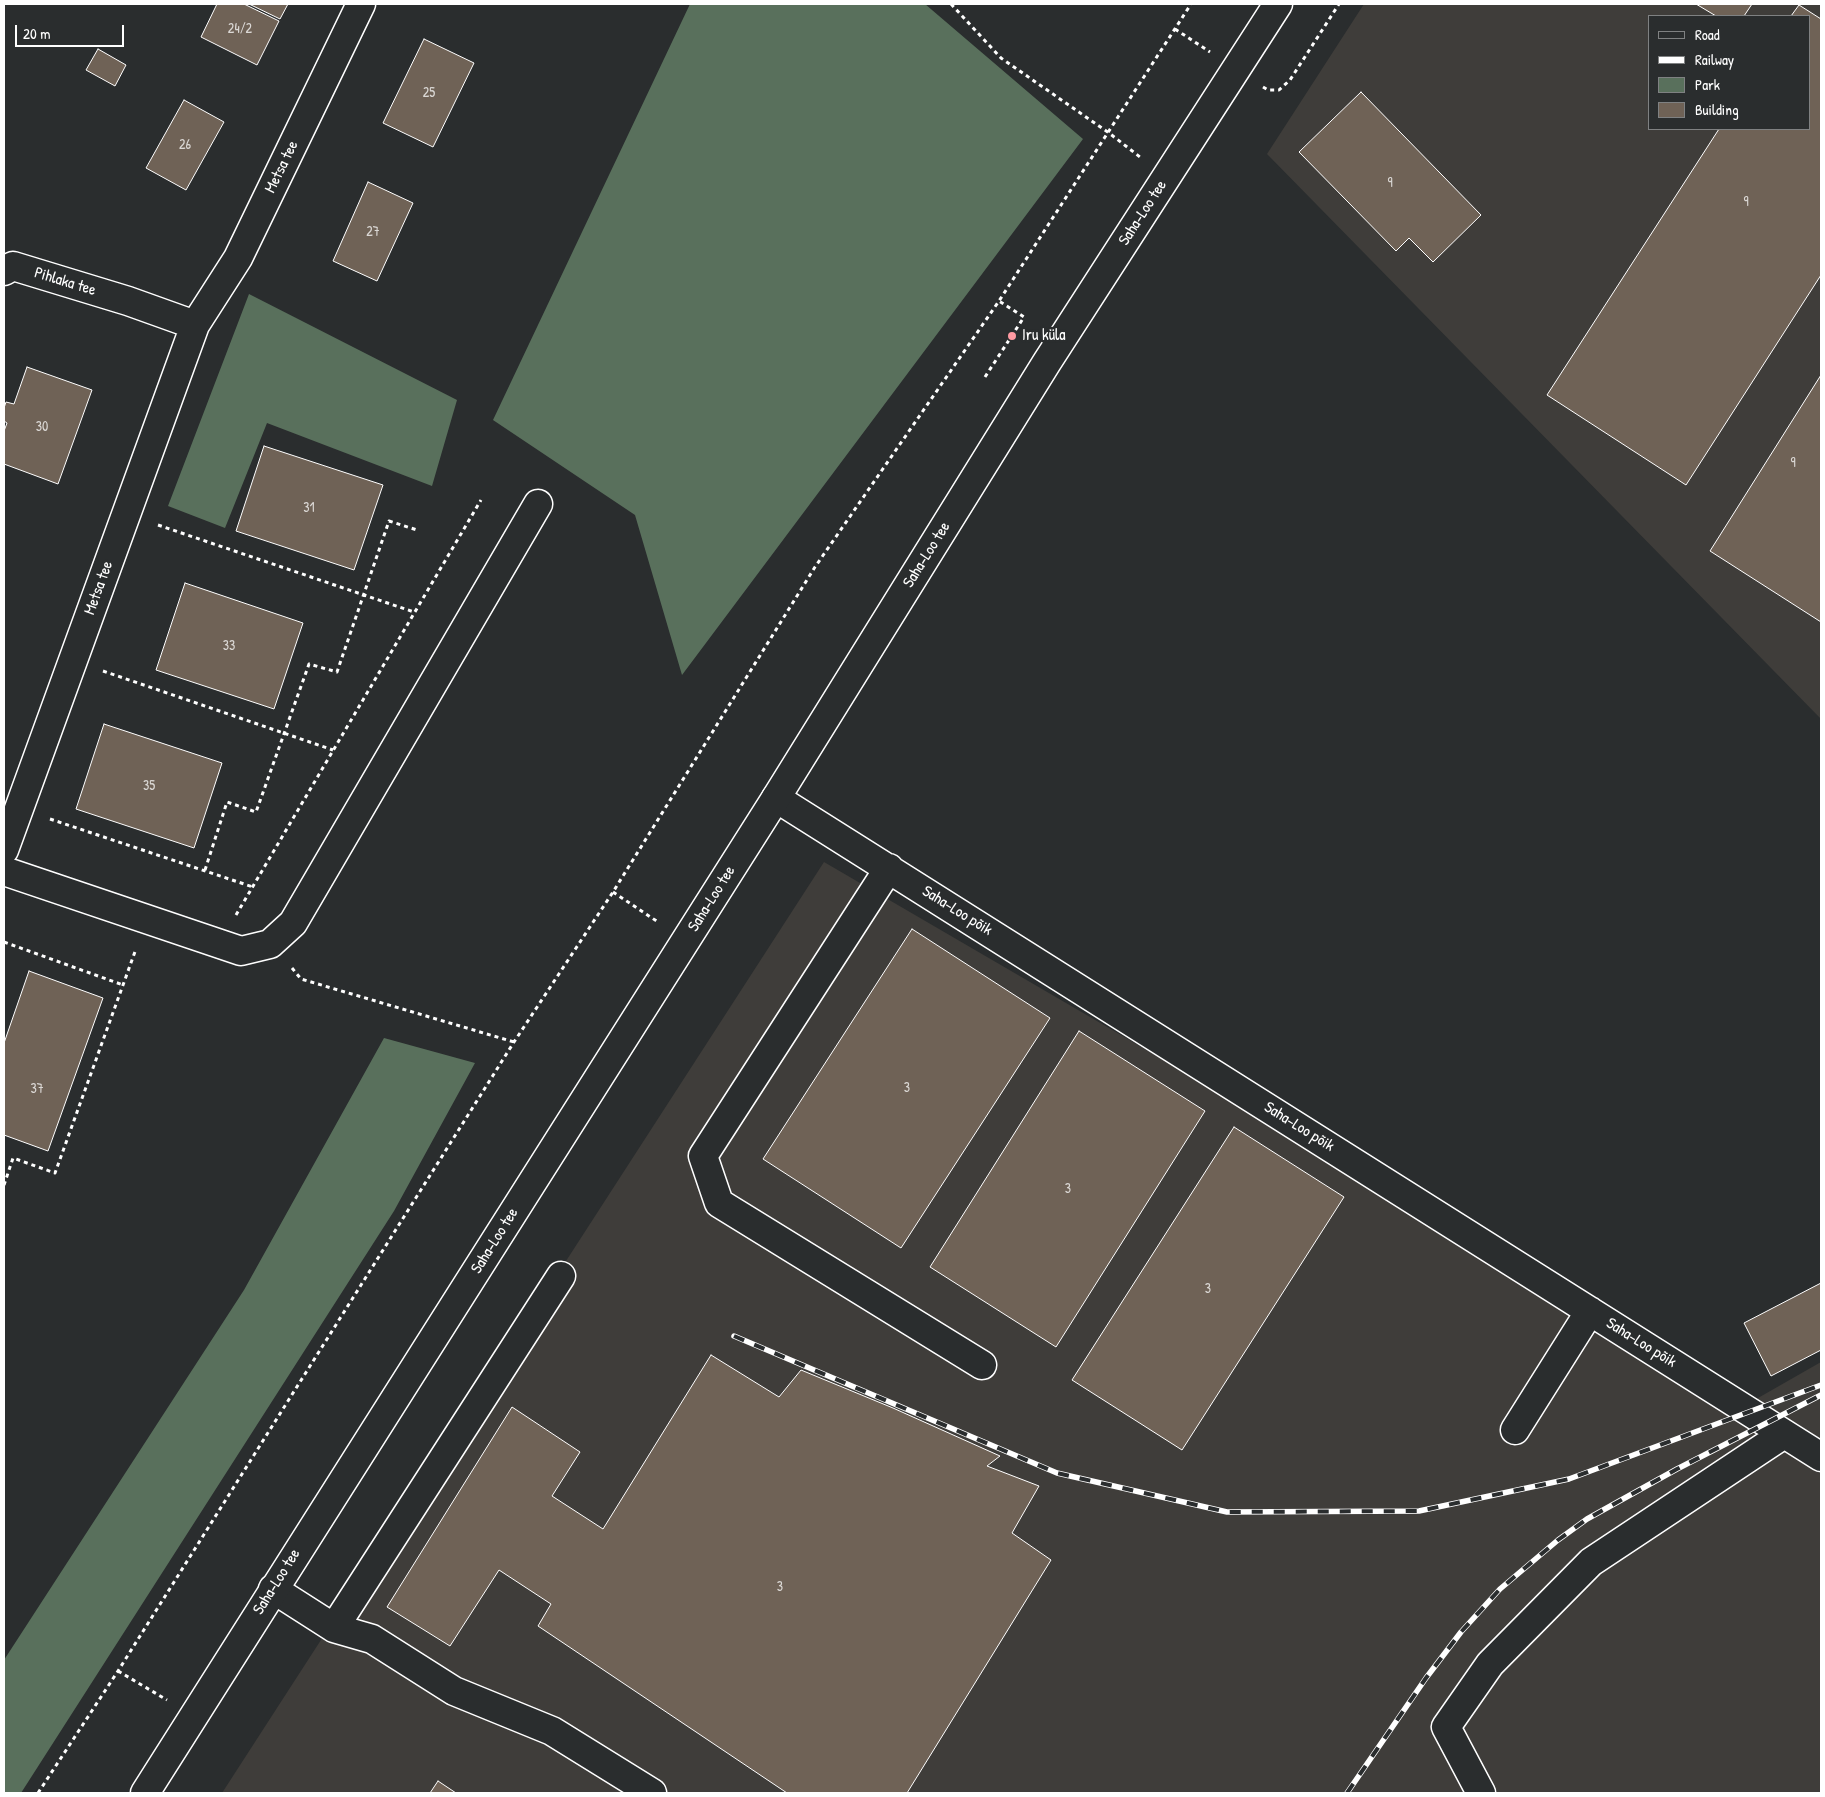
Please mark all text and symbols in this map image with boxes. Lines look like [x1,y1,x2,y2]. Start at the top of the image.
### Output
scale bar [18,15,126,47]
legend [1648,15,1810,130]
house number: 24/2 [228,21,252,37]
text: 20 m [23,23,50,44]
text: Road [1695,24,1720,45]
text: Railway [1695,49,1734,70]
text: Park [1695,74,1720,95]
house number: 25 [423,85,435,101]
text: Building [1695,99,1739,120]
house number: 26 [179,137,191,153]
street label: Metsa tee [261,138,303,196]
house number: 9 [1387,175,1393,191]
street label: Saha-Loo tee [1115,177,1171,249]
house number: 9 [1743,194,1749,210]
house number: 27 [366,224,380,240]
street label: Pihlaka tee [32,264,98,300]
place label: Iru küla [1022,326,1066,346]
marker: Iru küla [1006,330,1018,342]
house number: 30 [36,419,48,435]
house number: 9 [1790,455,1796,471]
house number: 31 [303,500,315,516]
street label: Saha-Loo tee [899,519,955,591]
street label: Metsa tee [80,559,118,617]
house number: 33 [223,638,235,654]
house number: 35 [143,778,155,794]
street label: Saha-Loo tee [684,863,740,935]
street label: Saha-Loo põik [918,882,996,940]
house number: 3 [904,1080,910,1096]
house number: 37 [30,1081,44,1097]
street label: Saha-Loo põik [1260,1098,1338,1156]
house number: 3 [1065,1181,1071,1197]
street label: Saha-Loo tee [467,1205,523,1277]
house number: 3 [1205,1281,1211,1297]
street label: Saha-Loo põik [1602,1314,1680,1372]
street label: Saha-Loo tee [249,1546,305,1618]
house number: 3 [777,1579,783,1595]

